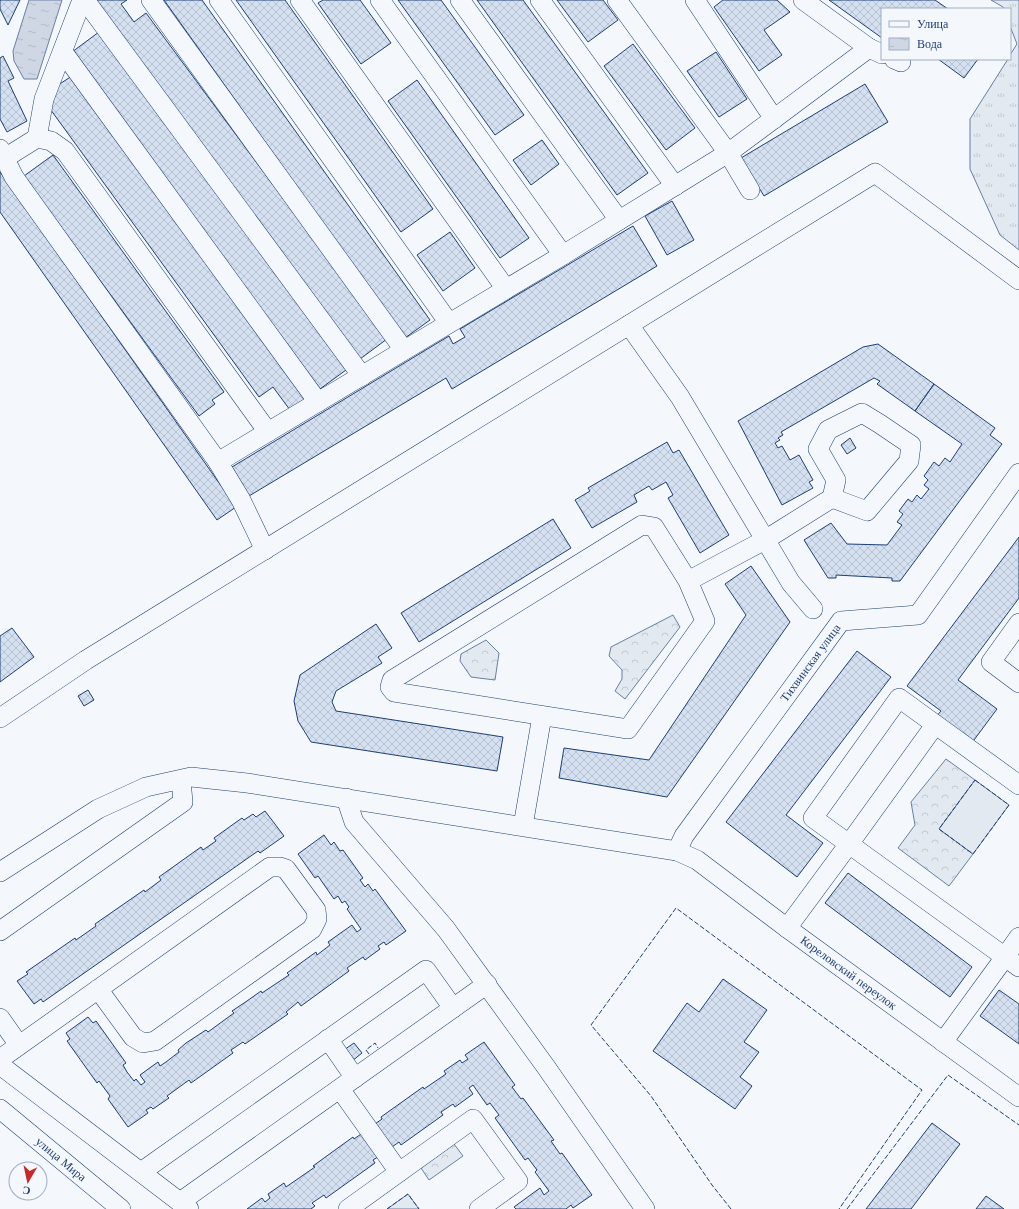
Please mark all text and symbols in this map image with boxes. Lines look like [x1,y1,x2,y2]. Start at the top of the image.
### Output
legend [881,8,1011,60]
text: Улица [917,16,949,31]
text: Вода [917,36,943,51]
street label: Тихвинская улица [777,620,844,704]
street label: Кореловский переулок [798,932,900,1013]
street label: улица Мира [33,1134,90,1185]
north arrow [8,1161,48,1201]
text: С [21,1183,31,1198]

